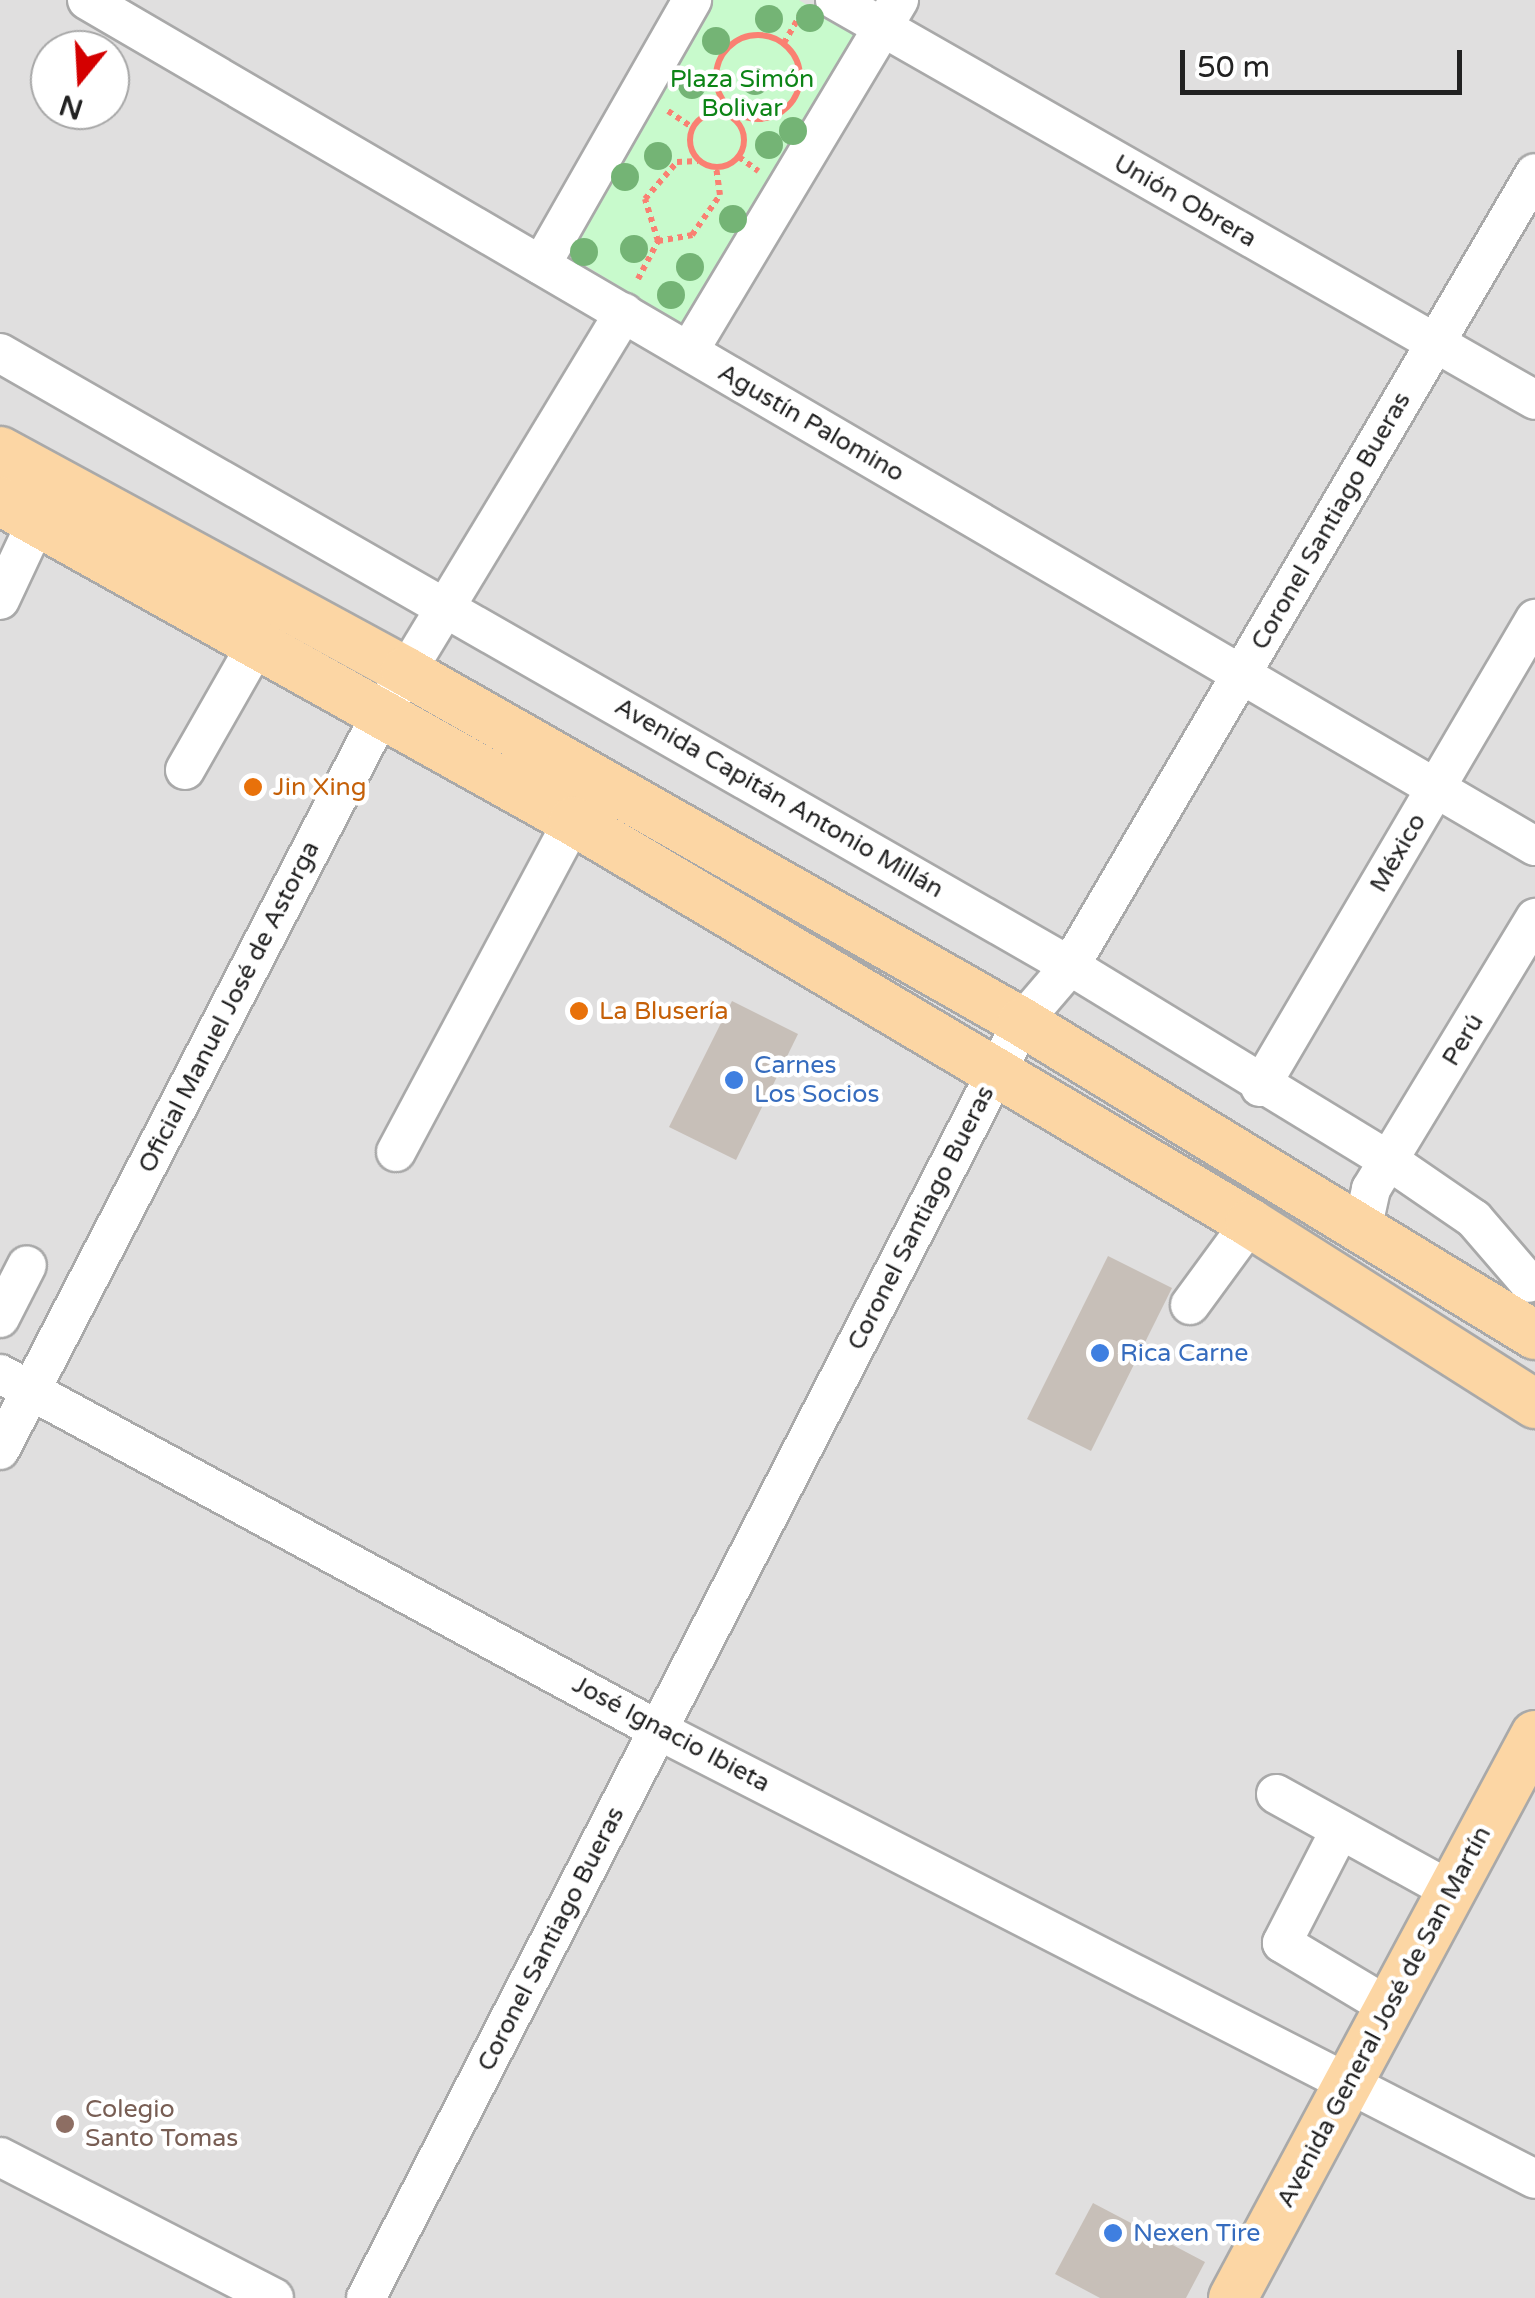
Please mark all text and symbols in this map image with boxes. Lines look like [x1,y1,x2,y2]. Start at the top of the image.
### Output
north arrow [30,30,130,130]
scale bar [1185,30,1468,92]
text: 50 m [1197,49,1270,86]
park label: Plaza Simón Bolivar [670,65,814,124]
text: N [55,87,87,126]
street label: Unión Obrera [1108,148,1262,254]
street label: Agustín Palomino [713,358,909,488]
street label: Coronel Santiago Bueras [1245,387,1417,655]
street label: Avenida Capitán Antonio Millán [609,691,949,905]
place label: Jin Xing [273,772,367,802]
marker: Jin Xing [242,776,264,798]
street label: México [1364,808,1432,898]
street label: Oficial Manuel José de Astorga [132,836,326,1178]
place label: La Blusería [599,996,729,1026]
marker: La Blusería [568,1000,590,1022]
street label: Perú [1436,1009,1490,1071]
place label: Carnes Los Socios [754,1051,879,1110]
marker: Carnes Los Socios [723,1069,745,1091]
street label: Coronel Santiago Bueras [841,1081,1001,1355]
place label: Rica Carne [1120,1338,1248,1368]
marker: Rica Carne [1089,1342,1111,1364]
street label: José Ignacio Ibieta [567,1669,775,1799]
street label: Coronel Santiago Bueras [471,1802,631,2076]
street label: Avenida General José de San Martín [1270,1821,1498,2213]
place label: Colegio Santo Tomas [85,2095,238,2154]
marker: Colegio Santo Tomas [54,2113,76,2135]
place label: Nexen Tire [1133,2218,1260,2248]
marker: Nexen Tire [1102,2222,1124,2244]

